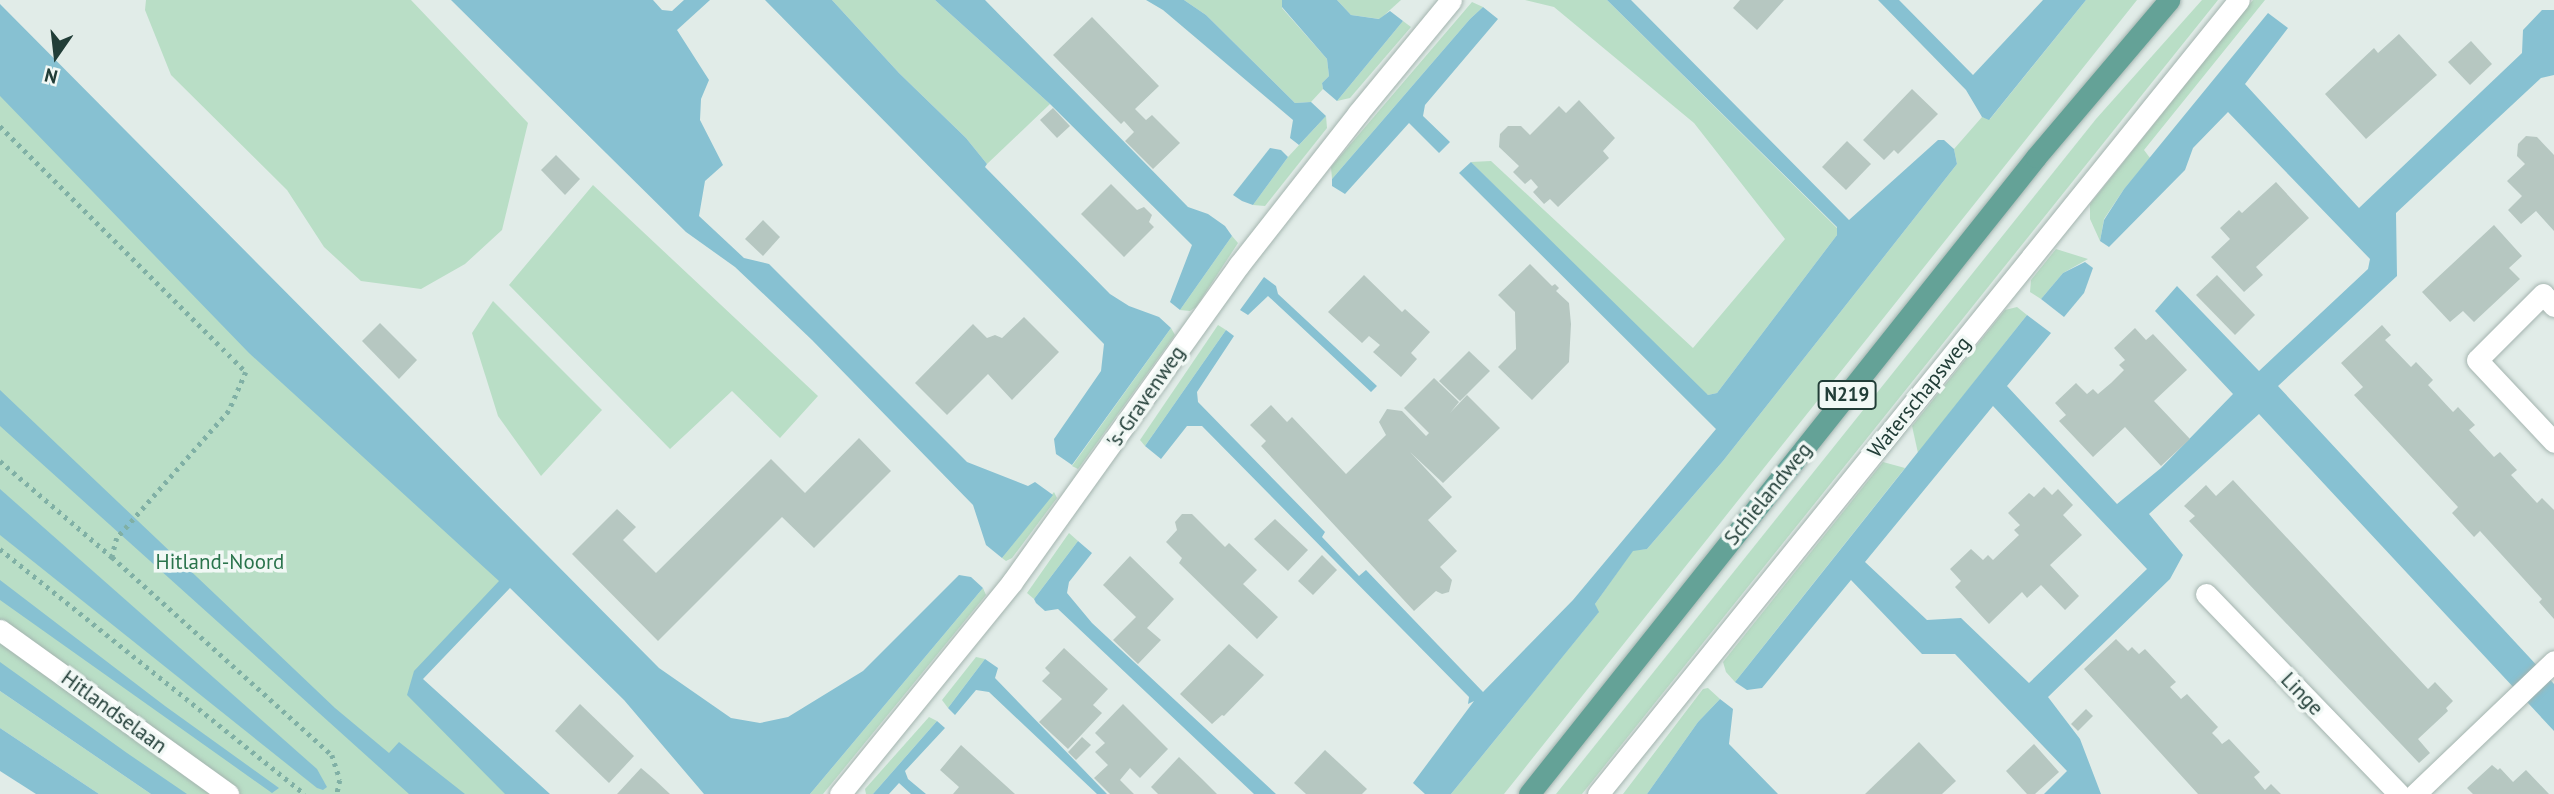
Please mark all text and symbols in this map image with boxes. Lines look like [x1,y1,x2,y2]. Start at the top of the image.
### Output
north arrow [21,21,91,91]
text: N [42,63,60,90]
street label: Waterschapsweg [1862,331,1976,463]
street label: 's-Gravenweg [1102,341,1190,453]
road number: N219 [1817,380,1877,410]
street label: Schielandweg [1719,438,1817,550]
park label: Hitland-Noord [156,549,284,575]
street label: Hitlandselaan [56,665,172,759]
street label: Linge [2276,667,2328,721]

